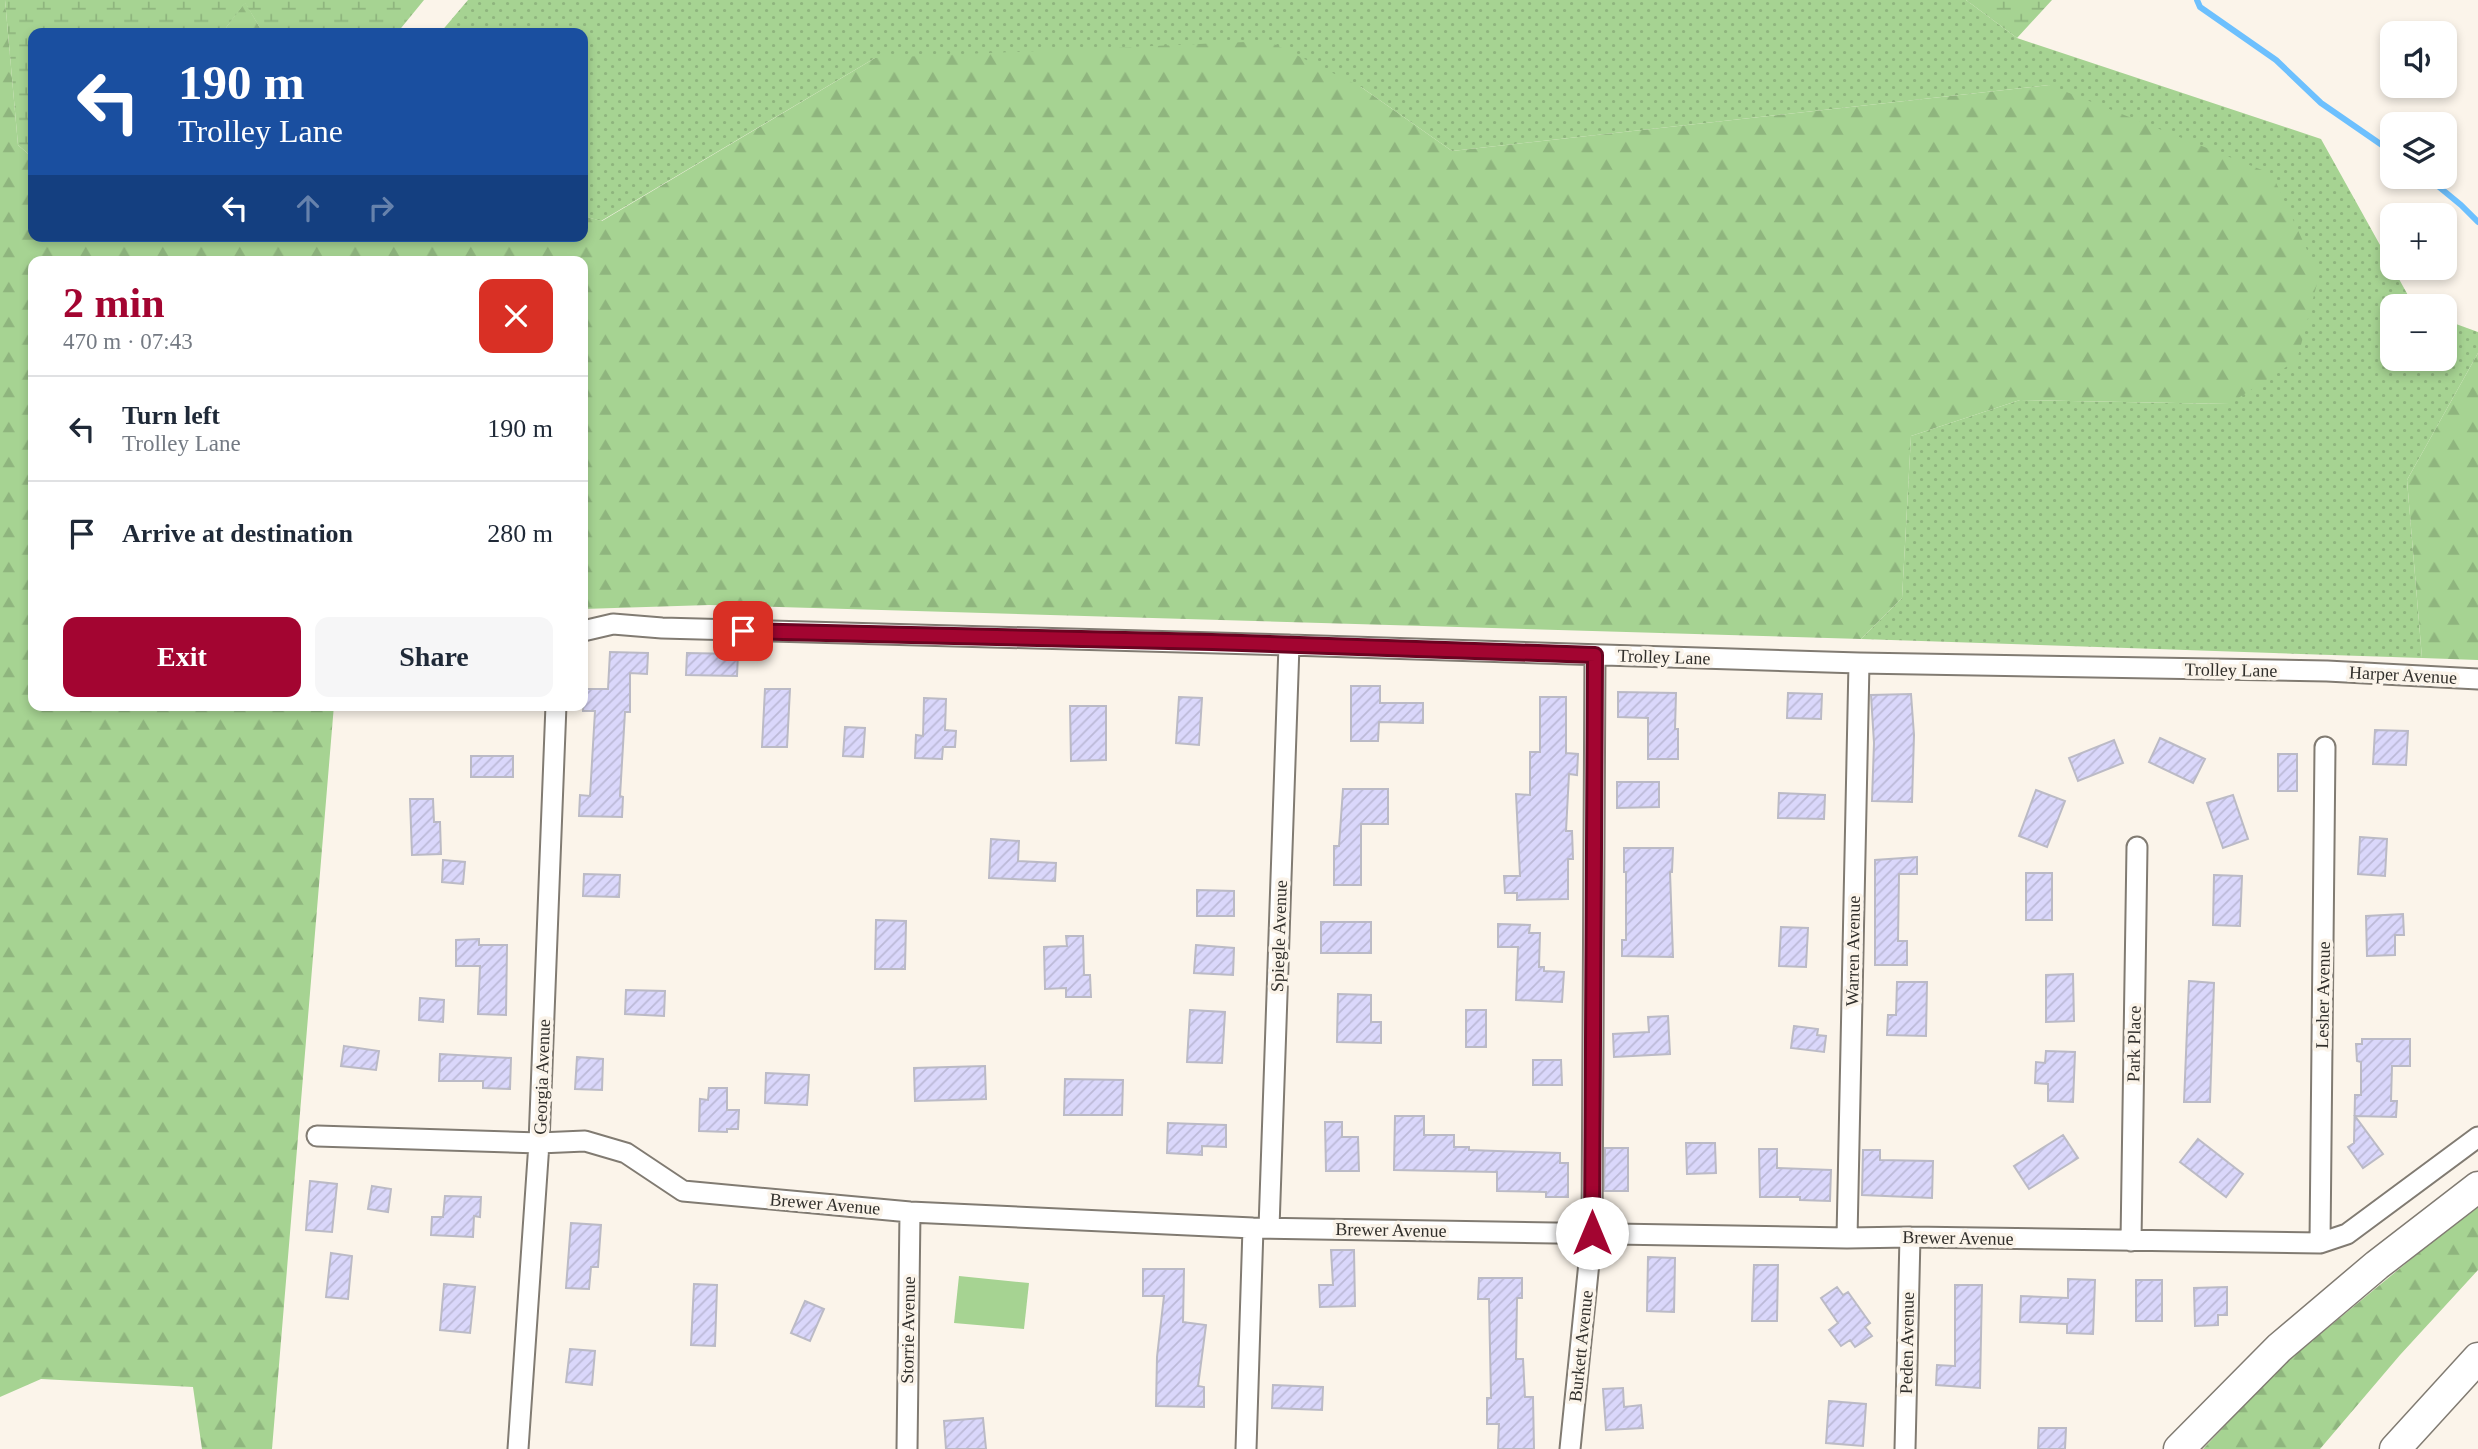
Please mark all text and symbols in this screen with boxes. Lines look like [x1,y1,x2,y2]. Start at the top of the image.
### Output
map controls [2380,21,2457,371]
button: sound [2380,21,2457,98]
text: 190 m [178,55,305,110]
icon: left [63,56,154,147]
button: layers [2380,112,2457,189]
text: Trolley Lane [178,113,343,149]
icon: left [216,189,254,227]
icon: ahead [289,189,327,227]
icon: right [362,189,400,227]
button: + [2380,203,2457,280]
button: close [479,279,553,353]
text: 2 min [63,280,165,326]
button: − [2380,294,2457,371]
text: 470 m · 07:43 [63,329,193,354]
text: Turn left [122,401,220,430]
icon: left [63,410,101,448]
text: 190 m [487,414,553,443]
text: Trolley Lane [122,431,241,456]
icon: arrive [63,515,101,553]
text: Arrive at destination [122,519,353,548]
text: 280 m [487,519,553,548]
pin [713,601,773,661]
icon: arrive [724,612,762,650]
button: Exit [63,617,301,697]
button: Share [315,617,553,697]
street label: Trolley Lane [1617,645,1711,669]
street label: Trolley Lane [2184,659,2278,681]
street label: Harper Avenue [2348,662,2458,688]
street label: Spiegle Avenue [1267,880,1291,992]
street label: Warren Avenue [1842,895,1864,1007]
street label: Lesher Avenue [2312,941,2334,1049]
street label: Park Place [2123,1006,2145,1082]
street label: Georgia Avenue [530,1019,554,1135]
street label: Brewer Avenue [769,1189,881,1219]
position arrow [1555,1196,1629,1270]
street label: Brewer Avenue [1335,1219,1447,1241]
street label: Brewer Avenue [1902,1227,2014,1249]
street label: Storrie Avenue [897,1276,919,1384]
street label: Burkett Avenue [1565,1289,1597,1403]
street label: Peden Avenue [1896,1292,1918,1394]

